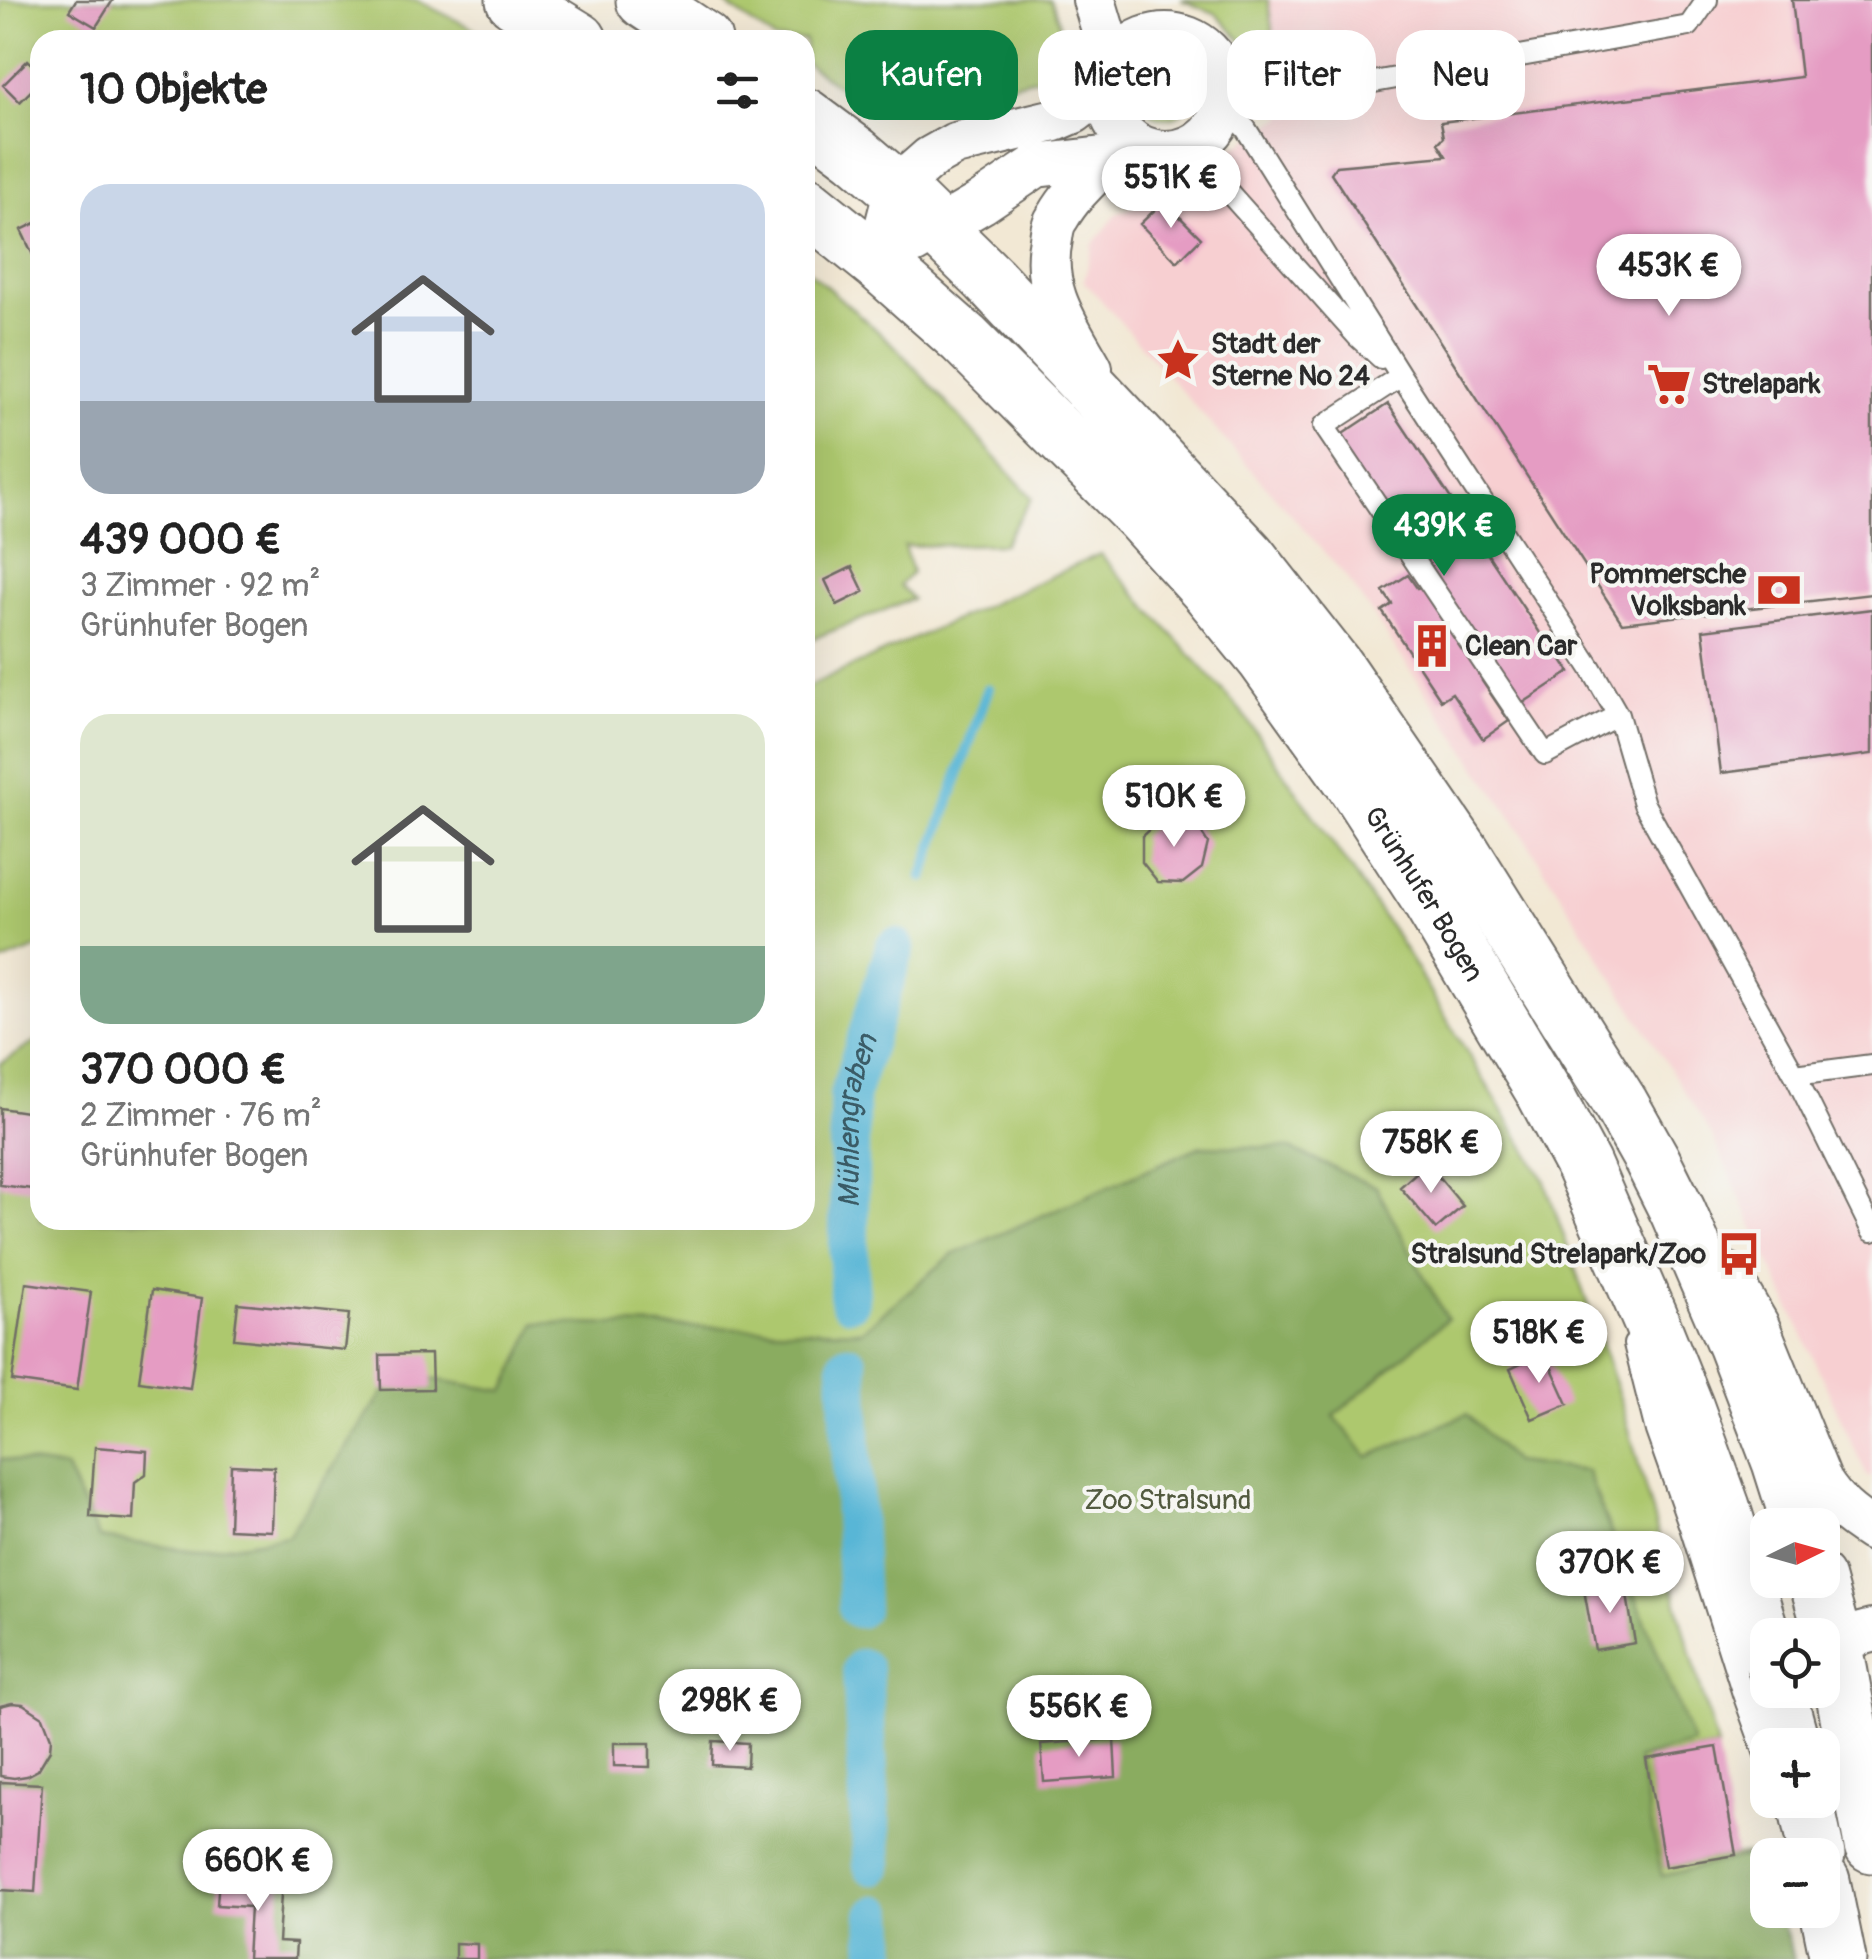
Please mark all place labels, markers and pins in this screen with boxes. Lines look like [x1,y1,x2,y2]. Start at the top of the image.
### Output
pin: 551K € [1090,146,1252,231]
pin: 453K € [1588,234,1750,319]
place label: Stadt der Sterne No 24 [1211,327,1371,394]
place icon: Stadt der Sterne No 24 [1154,336,1202,384]
supermarket icon: Strelapark [1645,360,1693,408]
place label: Strelapark [1702,367,1821,402]
pin: 439K € [1363,494,1525,579]
place label: Pommersche Volksbank [1589,557,1747,624]
bank icon: Pommersche Volksbank [1755,566,1803,614]
building icon: Clean Car [1408,622,1456,670]
place label: Clean Car [1465,629,1578,664]
pin: 510K € [1093,765,1255,850]
pin: 758K € [1350,1111,1512,1196]
bus stop icon: Stralsund Strelapark/Zoo [1715,1230,1763,1278]
place label: Stralsund Strelapark/Zoo [1410,1237,1706,1272]
pin: 518K € [1458,1301,1620,1386]
pin: 370K € [1529,1531,1691,1616]
pin: 298K € [649,1669,811,1754]
pin: 556K € [998,1675,1160,1760]
pin: 660K € [177,1829,339,1914]

